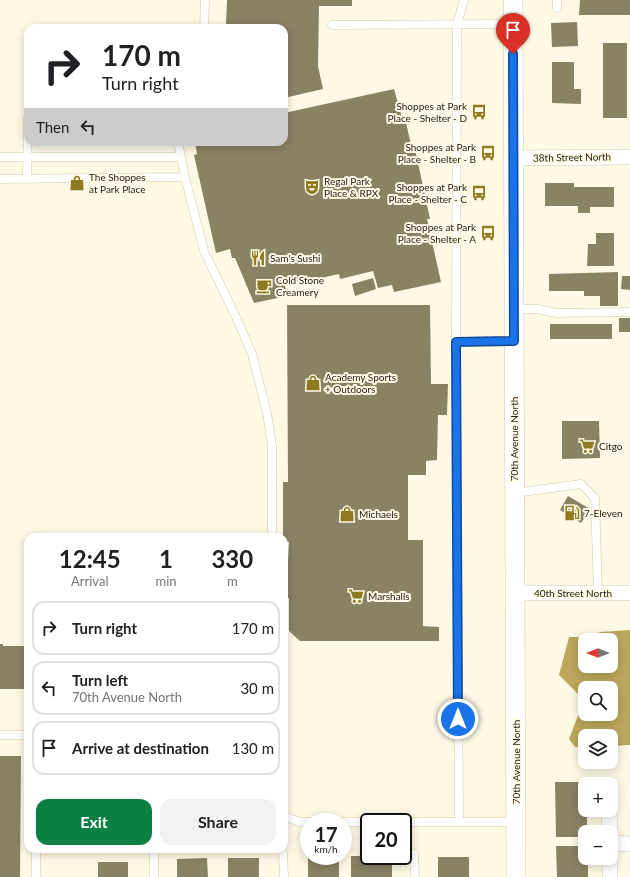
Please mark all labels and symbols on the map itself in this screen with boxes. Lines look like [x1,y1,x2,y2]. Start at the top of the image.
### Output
pin [496,13,530,54]
place label: Shoppes at Park Place - Shelter - D [388,100,468,124]
bus stop icon: Shoppes at Park Place - Shelter - D [470,103,488,121]
place label: Shoppes at Park Place - Shelter - B [398,141,477,165]
bus stop icon: Shoppes at Park Place - Shelter - B [479,144,497,162]
street label: 38th Street North [533,150,611,164]
place label: The Shoppes at Park Place [89,171,146,195]
shop icon: The Shoppes at Park Place [68,174,86,192]
place label: Regal Park Place & RPX [324,175,379,199]
theatre icon: Regal Park Place & RPX [303,178,321,196]
place label: Shoppes at Park Place - Shelter - C [389,181,468,205]
bus stop icon: Shoppes at Park Place - Shelter - C [470,184,488,202]
place label: Shoppes at Park Place - Shelter - A [398,221,477,245]
bus stop icon: Shoppes at Park Place - Shelter - A [479,224,497,242]
restaurant icon: Sam's Sushi [249,249,267,267]
place label: Sam's Sushi [270,252,321,264]
place label: Cold Stone Creamery [276,274,324,298]
cafe icon: Cold Stone Creamery [255,277,273,295]
place label: Academy Sports + Outdoors [325,371,396,395]
shop icon: Academy Sports + Outdoors [304,374,322,392]
street label: 70th Avenue North [508,397,520,481]
supermarket icon: Citgo [578,437,596,455]
place label: Citgo [599,440,623,452]
fuel station icon: 7-Eleven [563,504,581,522]
shop icon: Michaels [338,505,356,523]
place label: 7-Eleven [584,507,623,519]
place label: Michaels [359,508,398,520]
supermarket icon: Marshalls [347,587,365,605]
street label: 40th Street North [534,587,612,599]
place label: Marshalls [368,590,410,602]
north arrow [578,633,618,673]
position arrow [437,698,479,740]
street label: 70th Avenue North [510,720,522,804]
speed limit sign: 20 [360,813,412,865]

